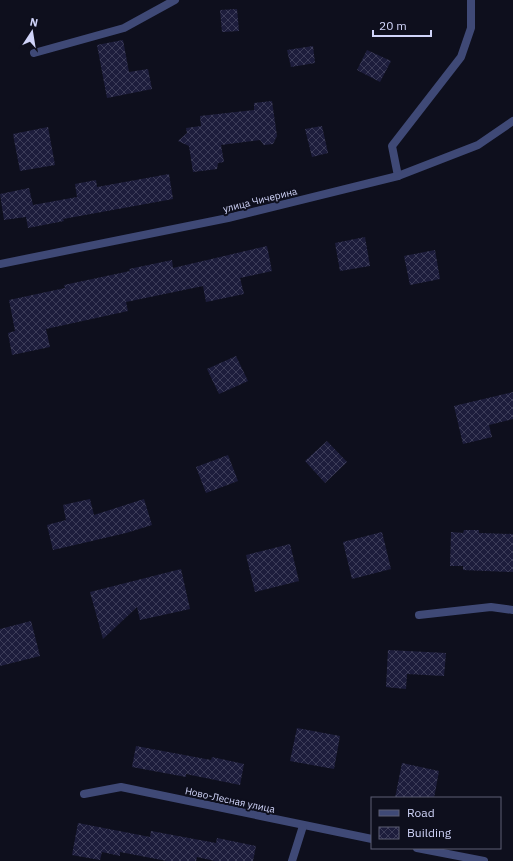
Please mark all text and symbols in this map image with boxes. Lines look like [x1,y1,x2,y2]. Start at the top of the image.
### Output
north arrow [12,12,52,52]
scale bar [373,12,431,38]
text: N [29,15,39,30]
text: 20 m [379,18,407,33]
street label: улица Чичерина [221,184,299,216]
street label: Ново-Лесная улица [184,784,277,816]
legend [371,797,501,849]
text: Road [407,805,435,820]
text: Building [407,825,452,840]

